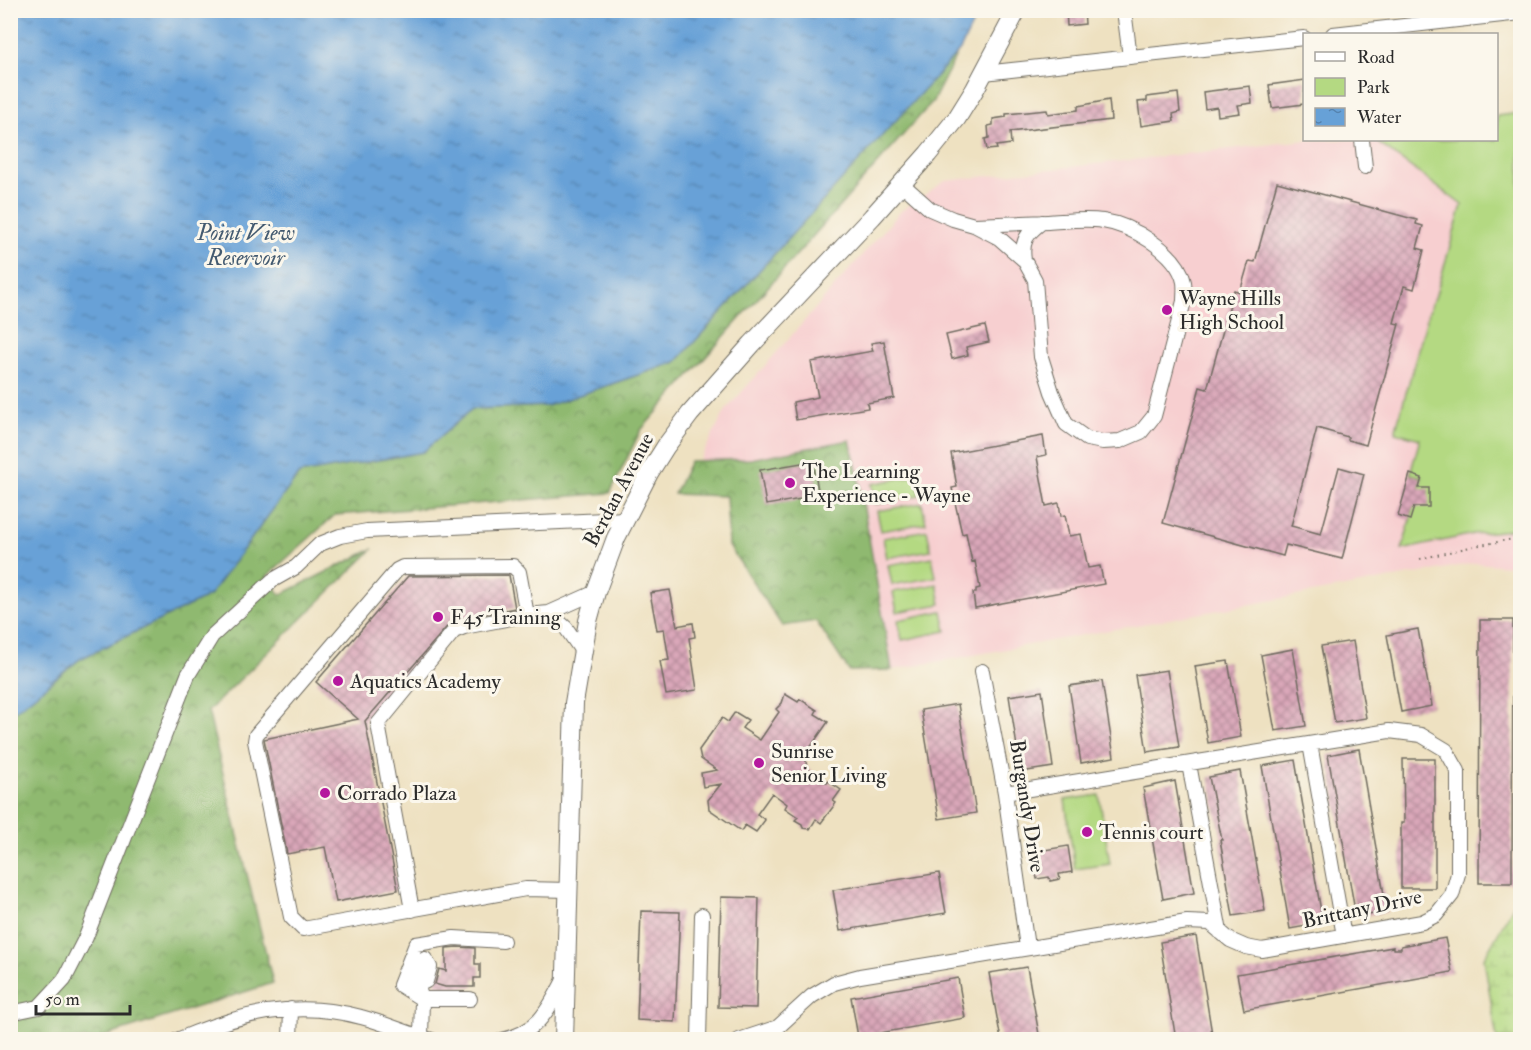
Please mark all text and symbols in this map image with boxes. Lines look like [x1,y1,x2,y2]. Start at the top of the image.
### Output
legend [1303,33,1498,141]
text: Road [1357,46,1395,69]
text: Park [1357,76,1390,99]
text: Water [1356,106,1401,129]
water label: Point View Reservoir [196,219,295,272]
place label: Wayne Hills High School [1178,285,1285,336]
marker: Wayne Hills High School [1160,303,1174,317]
street label: Berdan Avenue [578,428,660,552]
place label: The Learning Experience - Wayne [802,458,971,509]
marker: The Learning Experience - Wayne [783,476,797,490]
place label: F45 Training [450,604,562,631]
marker: F45 Training [431,610,445,624]
place label: Aquatics Academy [349,668,502,695]
marker: Aquatics Academy [331,674,345,688]
place label: Sunrise Senior Living [771,738,887,789]
street label: Burgandy Drive [1003,738,1051,875]
marker: Sunrise Senior Living [752,756,766,770]
place label: Corrado Plaza [337,780,457,807]
marker: Corrado Plaza [318,786,332,800]
place label: Tennis court [1099,819,1204,846]
marker: Tennis court [1080,825,1094,839]
street label: Brittany Drive [1300,883,1424,935]
scale bar [36,978,130,1016]
text: 50 m [45,988,80,1011]

